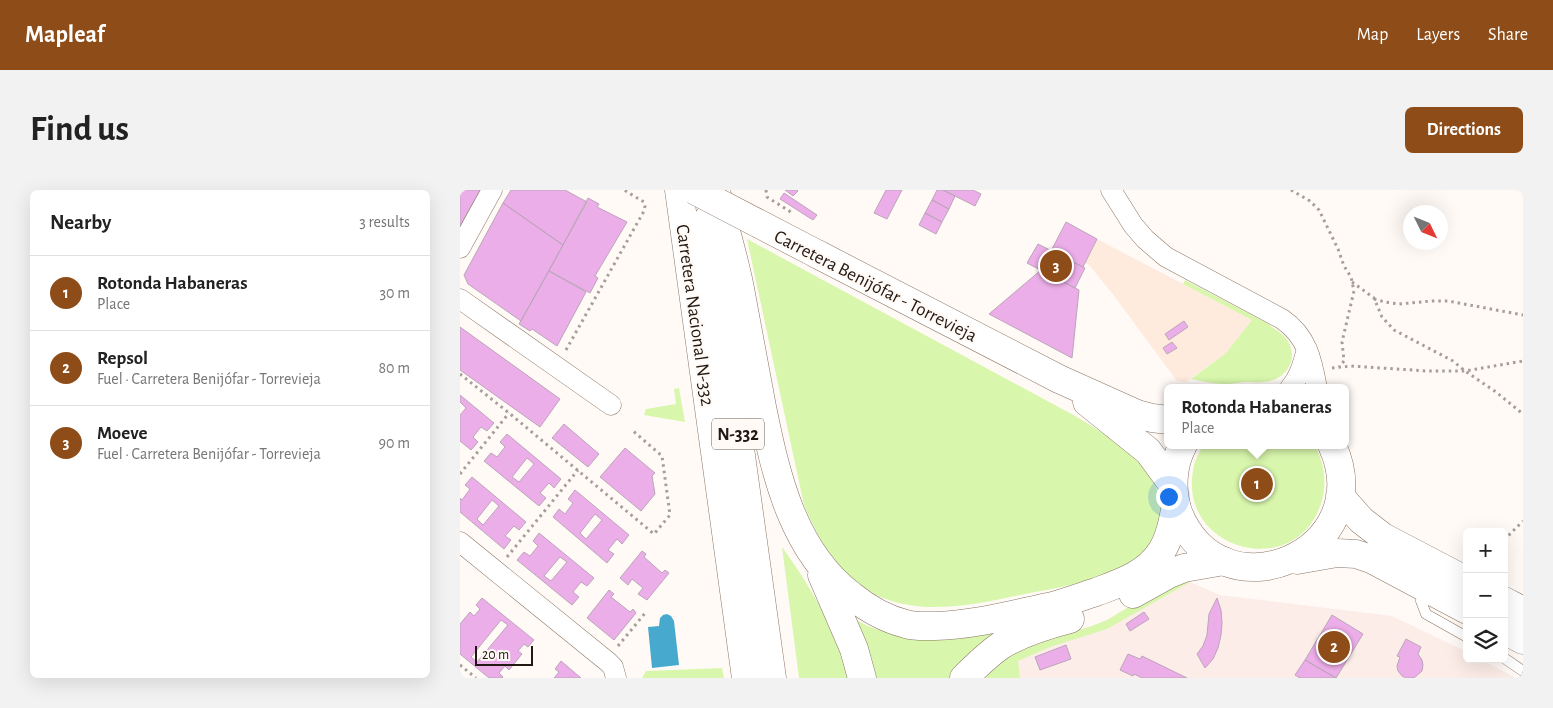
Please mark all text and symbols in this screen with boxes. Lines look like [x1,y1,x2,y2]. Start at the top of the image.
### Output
text: Mapleaf [25,23,105,47]
text: Map [1357,26,1388,44]
text: Layers [1416,26,1460,44]
text: Share [1488,26,1528,44]
button: Directions [1405,107,1523,153]
text: Find us [30,112,129,147]
north arrow [1403,205,1448,250]
text: Nearby [50,212,111,233]
text: 3 results [359,214,410,230]
street label: Carretera Nacional N-332 [672,223,717,408]
street label: Carretera Benijófar - Torrevieja [771,227,980,346]
pin: 3 [1040,247,1072,285]
text: Rotonda Habaneras [97,274,247,293]
text: 1 [63,285,69,301]
text: 30 m [380,285,410,301]
text: Place [97,296,130,312]
text: Repsol [97,349,148,368]
text: 2 [62,360,70,376]
text: 80 m [379,360,410,376]
text: Fuel · Carretera Benijófar - Torrevieja [97,371,321,387]
popup [1164,384,1349,449]
text: Rotonda Habaneras [1181,398,1332,417]
road number: N-332 [712,418,764,450]
text: Place [1181,420,1214,436]
text: Moeve [97,424,147,443]
text: 3 [63,435,69,451]
text: 90 m [379,435,410,451]
text: Fuel · Carretera Benijófar - Torrevieja [97,446,321,462]
pin: 1 [1241,465,1273,503]
your location [1156,484,1182,510]
map controls [1463,528,1508,663]
button: + [1463,528,1508,573]
button: − [1463,573,1508,618]
button: layers [1463,618,1508,663]
pin: 2 [1318,628,1350,666]
scale bar [475,643,532,666]
text: 20 m [482,648,509,662]

